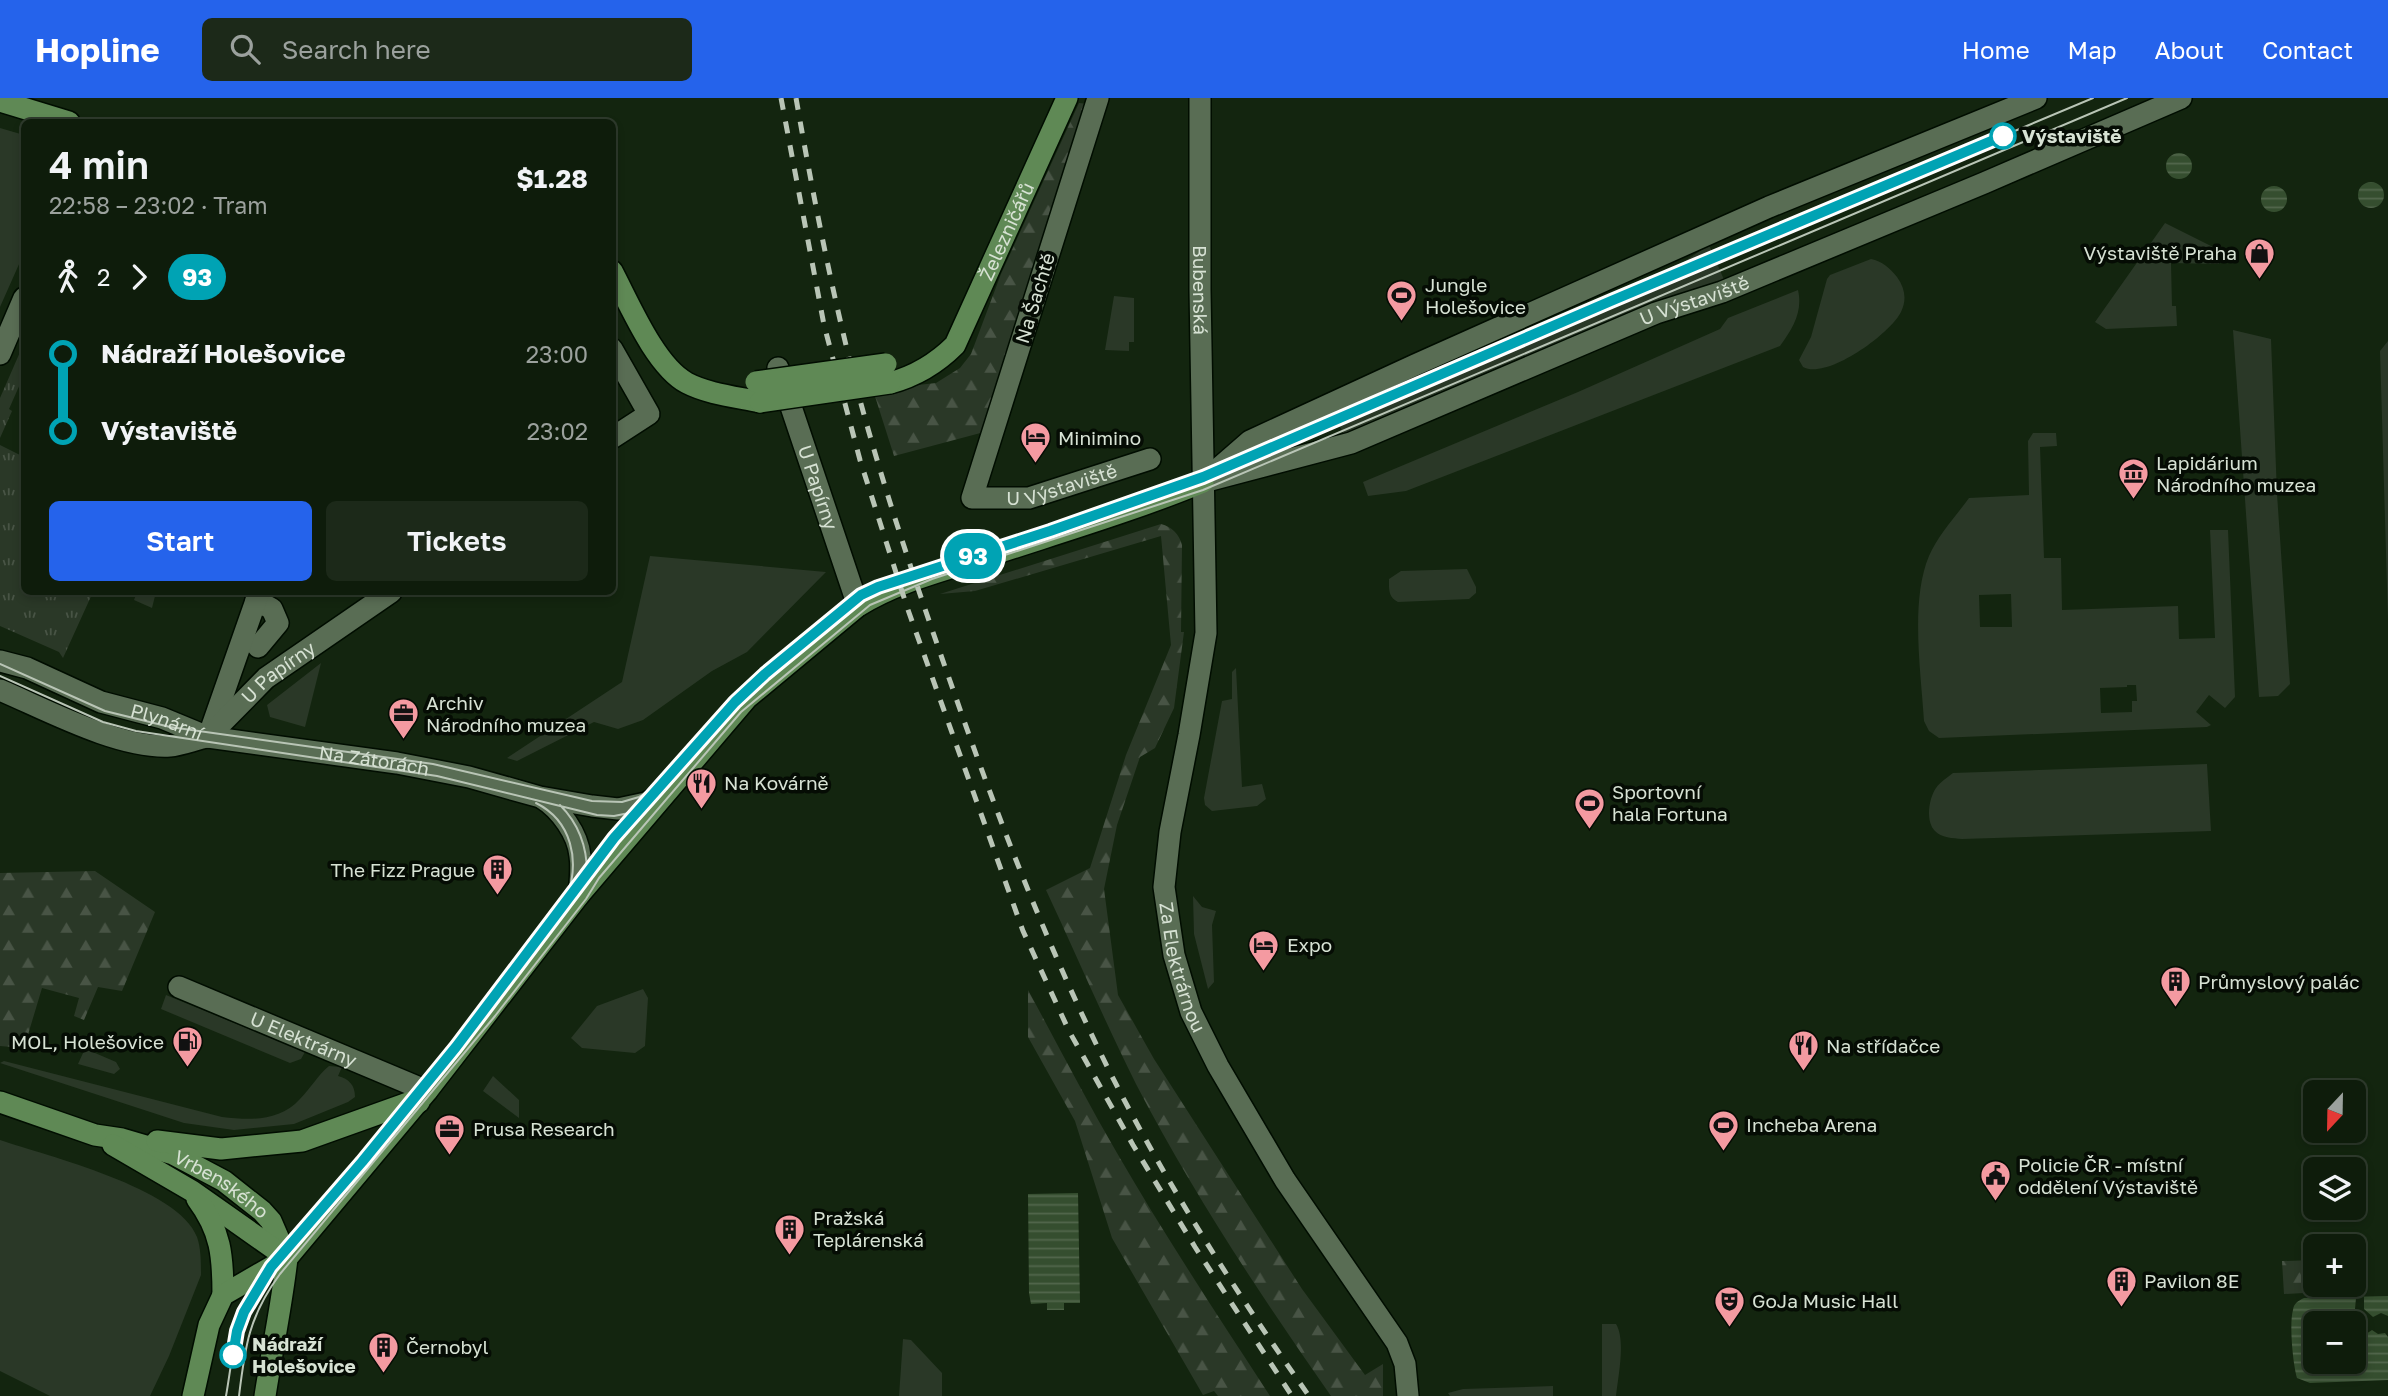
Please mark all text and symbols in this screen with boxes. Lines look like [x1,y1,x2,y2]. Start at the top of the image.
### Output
search box [202,18,692,81]
text: Hopline [35,30,160,69]
icon: search [226,30,264,68]
text: Search here [282,34,431,65]
text: Home [1962,35,2030,64]
text: Map [2068,35,2117,64]
text: About [2155,35,2224,64]
text: Contact [2262,35,2353,64]
marker: Výstaviště [1990,123,2016,149]
place label: Výstaviště [2022,124,2122,147]
text: 4 min [49,142,149,187]
text: $1.28 [516,163,588,194]
street label: Železničářů [974,178,1038,284]
text: 22:58 – 23:02 · Tram [49,191,268,219]
shop icon: Výstaviště Praha [2243,236,2277,280]
place label: Výstaviště Praha [2084,241,2237,264]
street label: Bubenská [1189,245,1213,335]
street label: Na Šachtě [1010,250,1059,346]
icon: walk [49,258,87,296]
icon: forward [120,258,158,296]
text: 93 [182,262,212,291]
text: 2 [97,263,110,291]
street label: U Výstaviště [1636,270,1752,330]
place label: Jungle Holešovice [1425,273,1526,318]
sports icon: Jungle Holešovice [1385,279,1419,323]
text: Nádraží Holešovice [101,338,346,369]
text: 23:00 [526,340,588,368]
text: Výstaviště [101,415,237,446]
text: 23:02 [527,417,588,445]
hotel icon: Minimino [1018,421,1052,465]
place label: Minimino [1058,426,1141,449]
street label: U Papírny [794,442,844,533]
place label: Lapidárium Národního muzea [2156,451,2316,496]
museum icon: Lapidárium Národního muzea [2116,457,2150,501]
street label: U Výstaviště [1006,458,1120,510]
button: Start [49,501,312,581]
button: Tickets [326,501,588,581]
line badge: 93 [942,533,1004,579]
text: 93 [958,541,988,570]
street label: U Papírny [236,636,320,708]
place label: Archiv Národního muzea [426,691,586,736]
office icon: Archiv Národního muzea [386,697,420,741]
street label: Plynární [128,698,208,745]
street label: Na Zátorách [318,740,431,780]
restaurant icon: Na Kovárně [684,766,718,810]
place label: Na Kovárně [724,771,829,794]
place label: Sportovní hala Fortuna [1612,780,1728,825]
sports icon: Sportovní hala Fortuna [1572,786,1606,830]
building icon: The Fizz Prague [481,853,515,897]
place label: The Fizz Prague [330,858,475,881]
street label: Za Elektrárnou [1155,900,1211,1036]
hotel icon: Expo [1247,928,1281,972]
place label: Expo [1287,933,1332,956]
building icon: Průmyslový palác [2158,965,2192,1009]
place label: Průmyslový palác [2198,970,2360,993]
street label: U Elektrárny [247,1006,361,1071]
fuel station icon: MOL, Holešovice [170,1025,204,1069]
restaurant icon: Na střídačce [1786,1029,1820,1073]
place label: MOL, Holešovice [11,1030,164,1053]
place label: Na střídačce [1826,1034,1940,1057]
north arrow [2303,1080,2366,1143]
map controls [2303,1080,2366,1374]
sports icon: Incheba Arena [1706,1108,1740,1152]
office icon: Prusa Research [433,1112,467,1156]
place label: Incheba Arena [1746,1113,1877,1136]
place label: Prusa Research [473,1117,615,1140]
street label: Vrbenského [170,1145,273,1223]
place label: Policie ČR - místní oddělení Výstaviště [2018,1153,2198,1198]
button: layers [2303,1157,2366,1220]
public building icon: Policie ČR - místní oddělení Výstaviště [1978,1159,2012,1203]
place label: Pražská Teplárenská [813,1206,924,1251]
building icon: Pražská Teplárenská [773,1212,807,1256]
button: + [2303,1234,2366,1297]
building icon: Pavilon 8E [2104,1264,2138,1308]
place label: Pavilon 8E [2144,1269,2239,1292]
theatre icon: GoJa Music Hall [1712,1284,1746,1328]
place label: GoJa Music Hall [1752,1289,1898,1312]
button: − [2303,1311,2366,1374]
building icon: Černobyl [366,1330,400,1374]
place label: Nádraží Holešovice [252,1332,356,1377]
place label: Černobyl [406,1335,488,1358]
marker: Nádraží Holešovice [220,1342,246,1368]

